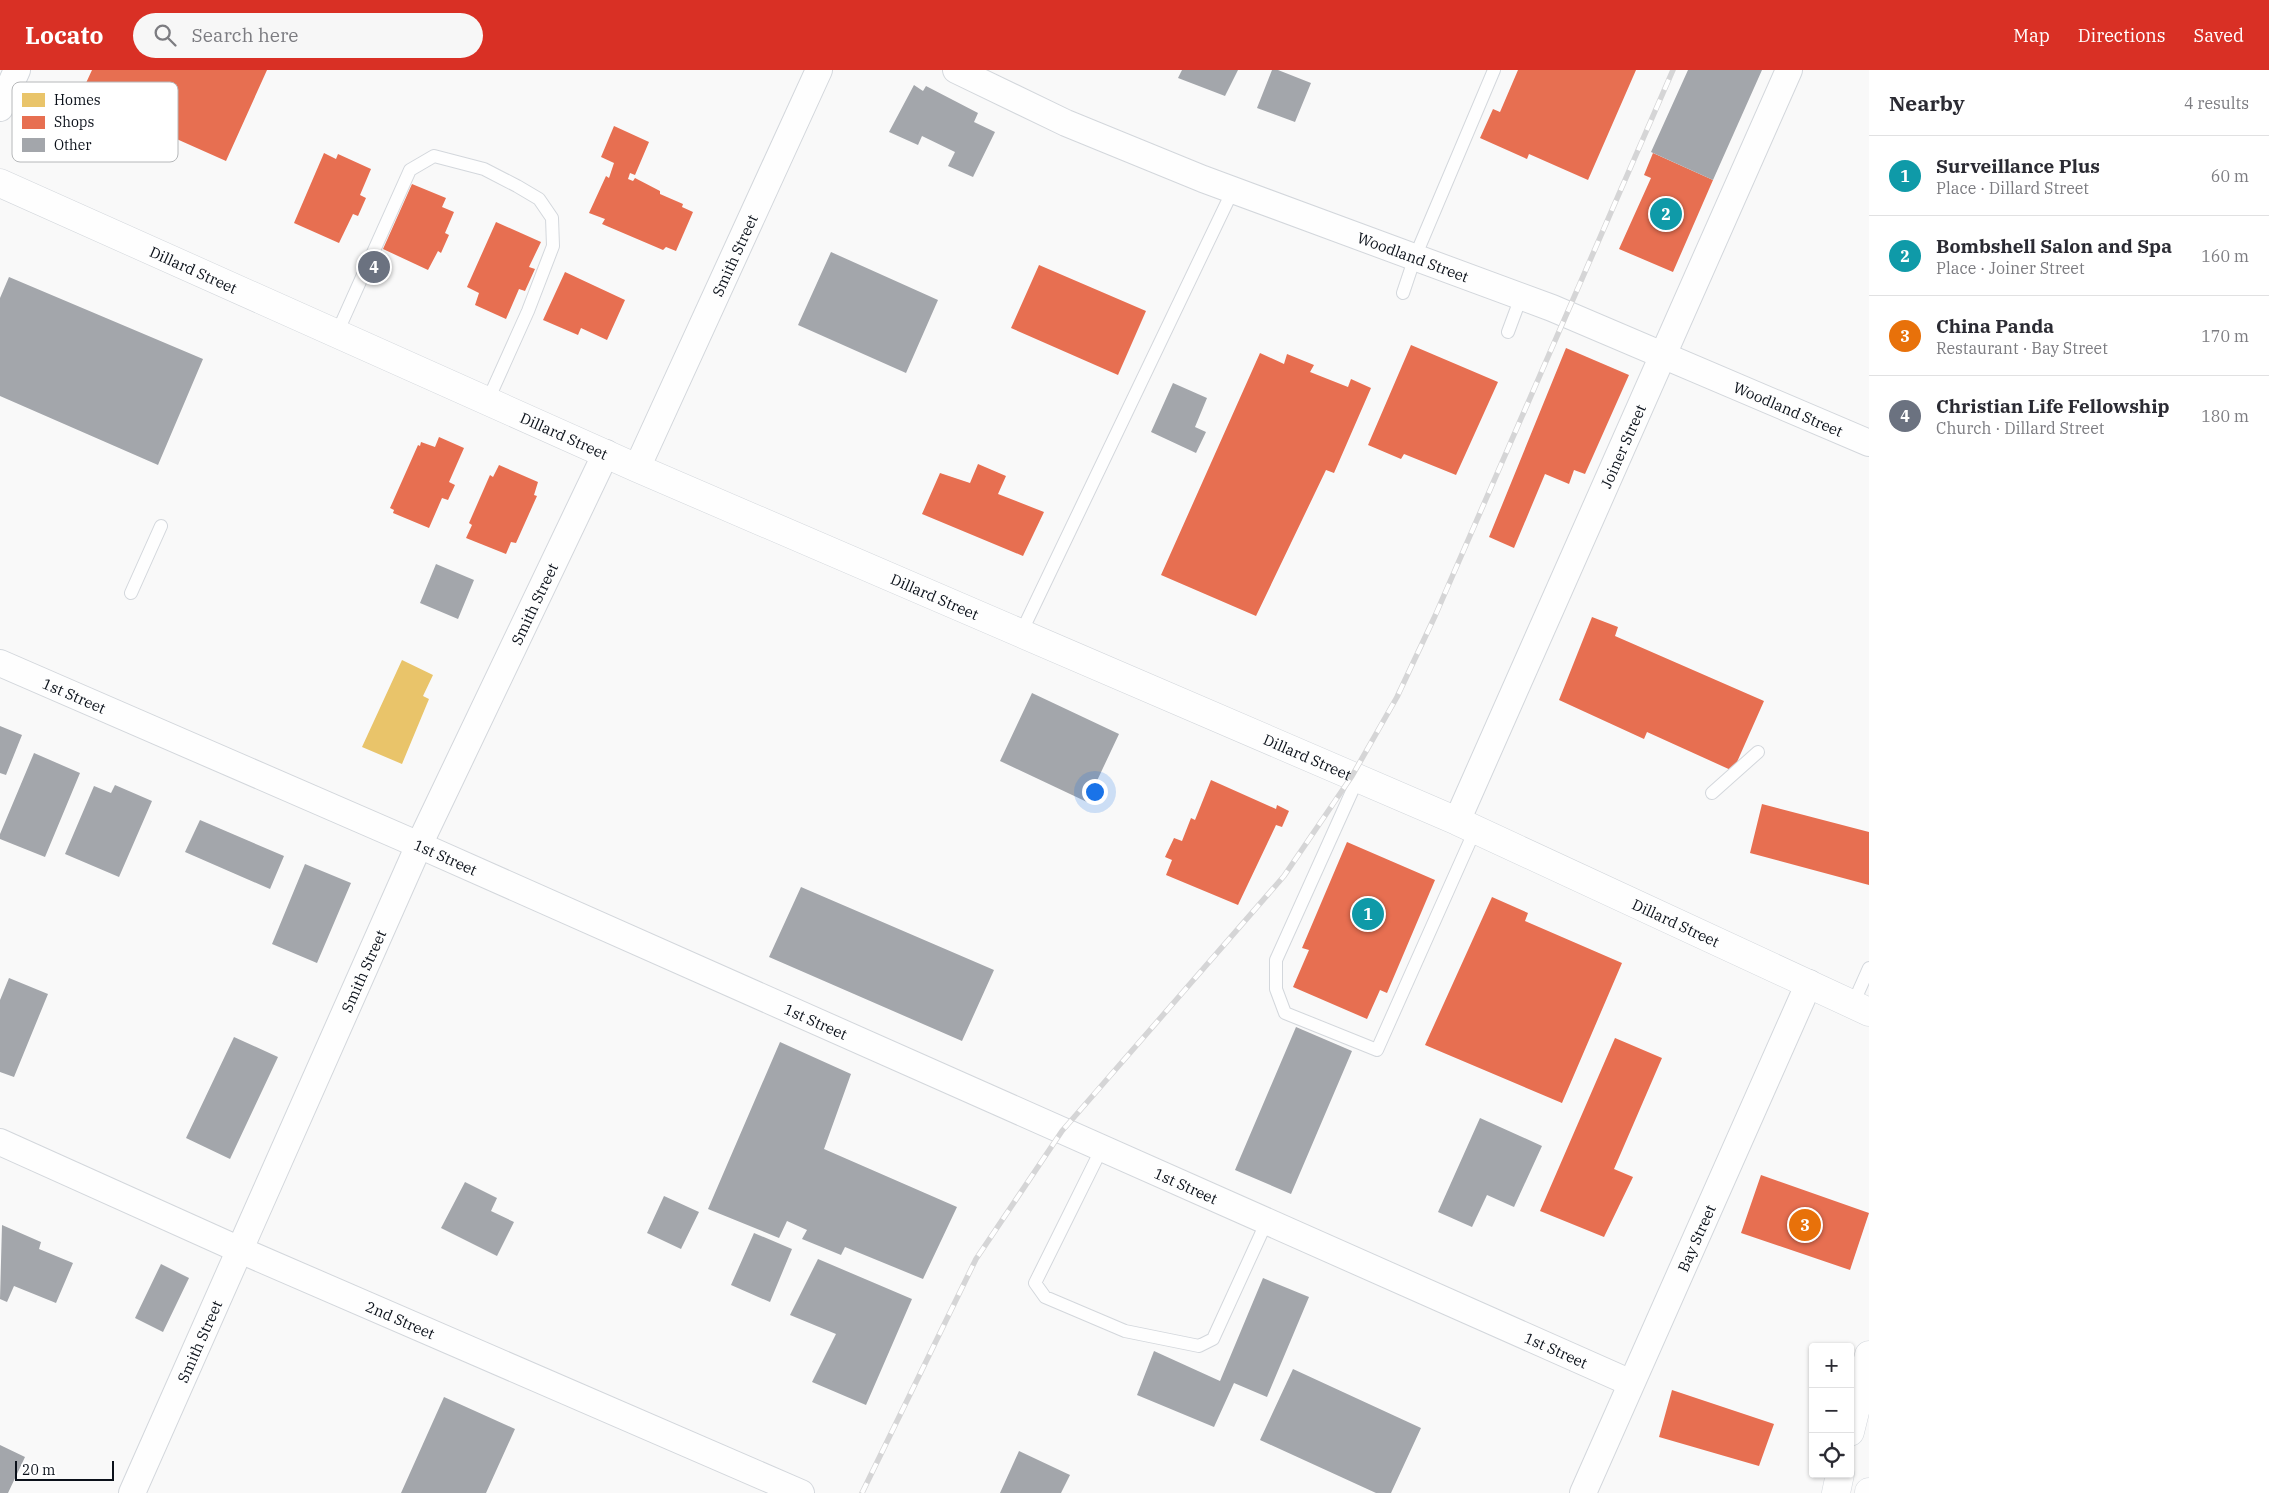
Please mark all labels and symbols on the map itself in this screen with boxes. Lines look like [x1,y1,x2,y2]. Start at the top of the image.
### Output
legend [12,82,178,162]
text: Homes [54,91,101,109]
text: Shops [54,113,94,131]
text: Other [54,136,92,154]
pin: 2 [1650,195,1682,233]
street label: Smith Street [707,211,761,299]
street label: Woodland Street [1355,227,1471,286]
street label: Dillard Street [147,242,240,297]
pin: 4 [358,248,390,286]
street label: Woodland Street [1731,377,1846,440]
street label: Joiner Street [1596,401,1650,491]
street label: Dillard Street [517,408,611,463]
street label: Smith Street [507,560,562,648]
street label: Dillard Street [888,569,982,623]
street label: 1st Street [40,673,109,717]
street label: Dillard Street [1261,729,1355,784]
your location [1082,779,1108,805]
street label: 1st Street [411,835,480,879]
street label: Dillard Street [1629,894,1723,951]
pin: 1 [1352,895,1384,933]
street label: Smith Street [337,927,390,1015]
street label: 1st Street [781,999,850,1043]
street label: 1st Street [1151,1163,1221,1208]
street label: Bay Street [1673,1201,1719,1275]
pin: 3 [1789,1206,1821,1244]
street label: 2nd Street [363,1296,438,1343]
street label: Smith Street [173,1297,226,1385]
street label: 1st Street [1522,1327,1591,1372]
scale bar [15,1458,114,1481]

